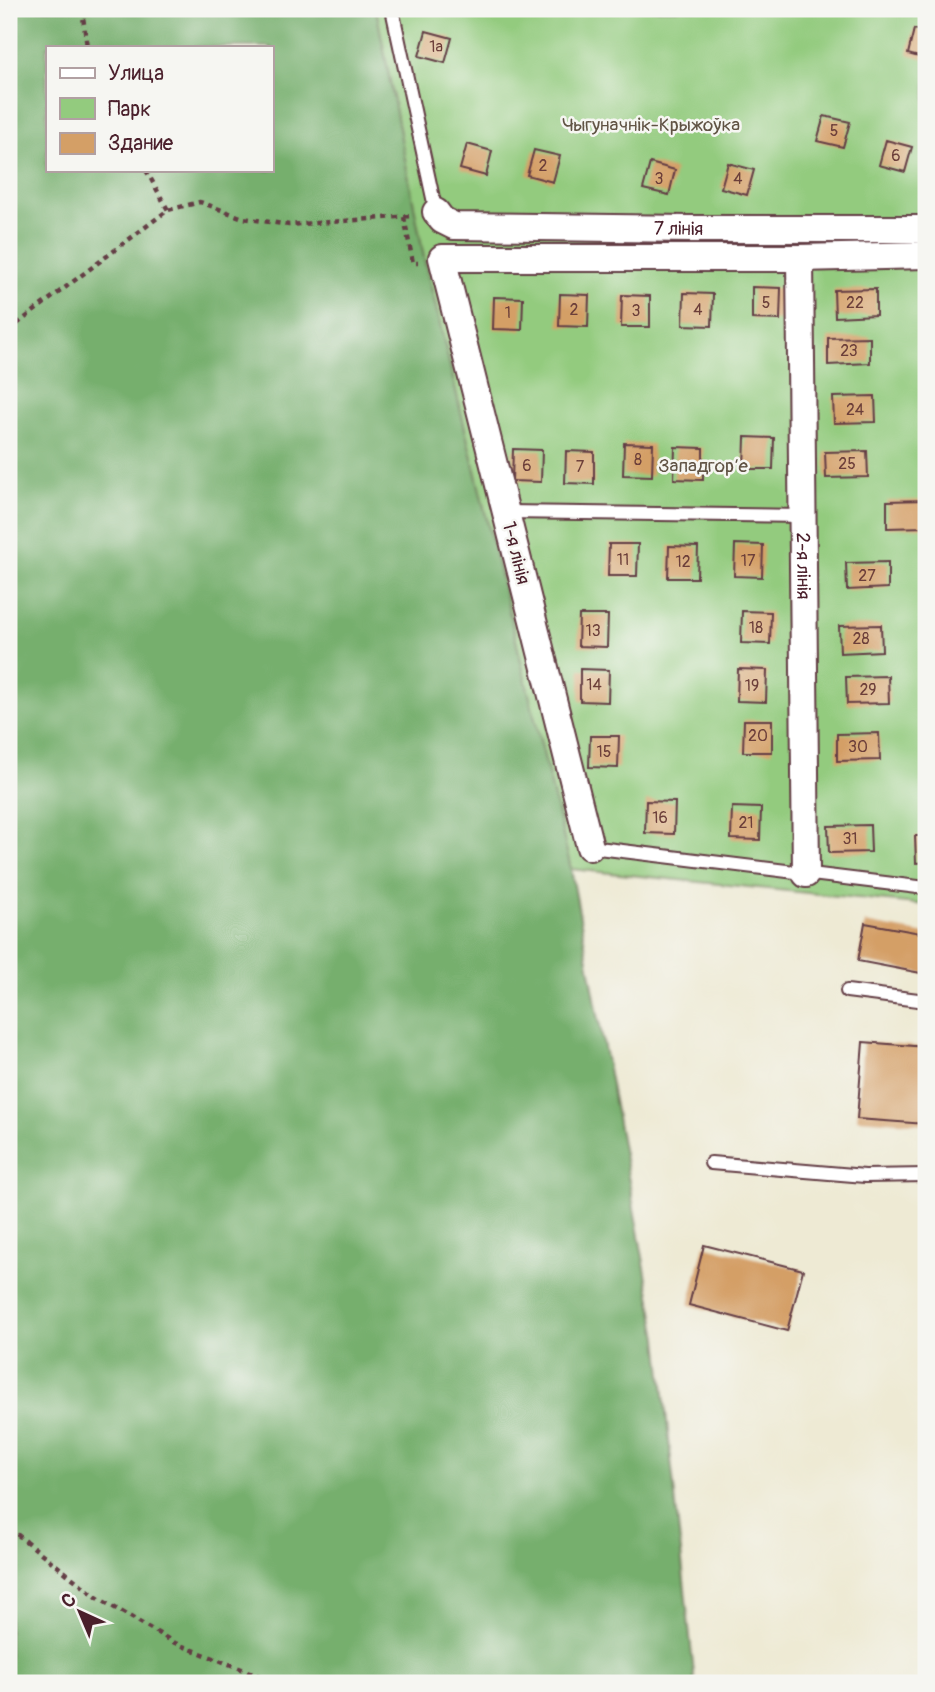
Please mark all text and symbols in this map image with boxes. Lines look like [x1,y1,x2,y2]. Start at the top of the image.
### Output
house number: 1а [429,37,443,57]
legend [46,46,273,172]
text: Улица [108,60,164,87]
text: Парк [108,96,151,123]
park label: Чыгуначнік-Крыжоўка [562,113,740,137]
house number: 5 [830,121,838,141]
text: Здание [108,130,174,157]
house number: 6 [891,146,901,166]
house number: 2 [539,156,548,176]
house number: 3 [655,169,664,189]
house number: 4 [733,169,743,189]
street label: 7 лінія [654,217,703,241]
house number: 5 [762,293,770,313]
house number: 22 [846,293,864,313]
house number: 2 [570,300,579,320]
house number: 4 [693,300,703,320]
house number: 3 [632,301,641,321]
house number: 1 [505,303,511,323]
house number: 23 [840,341,858,361]
house number: 24 [846,400,864,420]
house number: 8 [634,450,642,470]
park label: Западгорʼе [658,454,748,478]
house number: 25 [838,454,856,474]
house number: 6 [522,456,532,476]
house number: 7 [576,457,585,477]
street label: 1-я лінія [497,519,535,587]
street label: 2-я лінія [791,532,815,600]
house number: 11 [617,550,629,570]
house number: 17 [741,551,756,571]
house number: 12 [675,552,691,572]
house number: 27 [858,566,876,586]
house number: 18 [749,618,763,638]
house number: 13 [585,621,601,641]
house number: 28 [852,629,870,649]
house number: 14 [586,675,602,695]
house number: 19 [745,676,759,696]
house number: 29 [859,680,877,700]
house number: 20 [748,726,768,746]
house number: 30 [848,737,868,757]
house number: 15 [597,742,611,762]
house number: 16 [652,808,668,828]
house number: 21 [738,813,754,833]
house number: 31 [842,829,858,849]
north arrow [46,1576,116,1646]
text: С [56,1588,82,1613]

